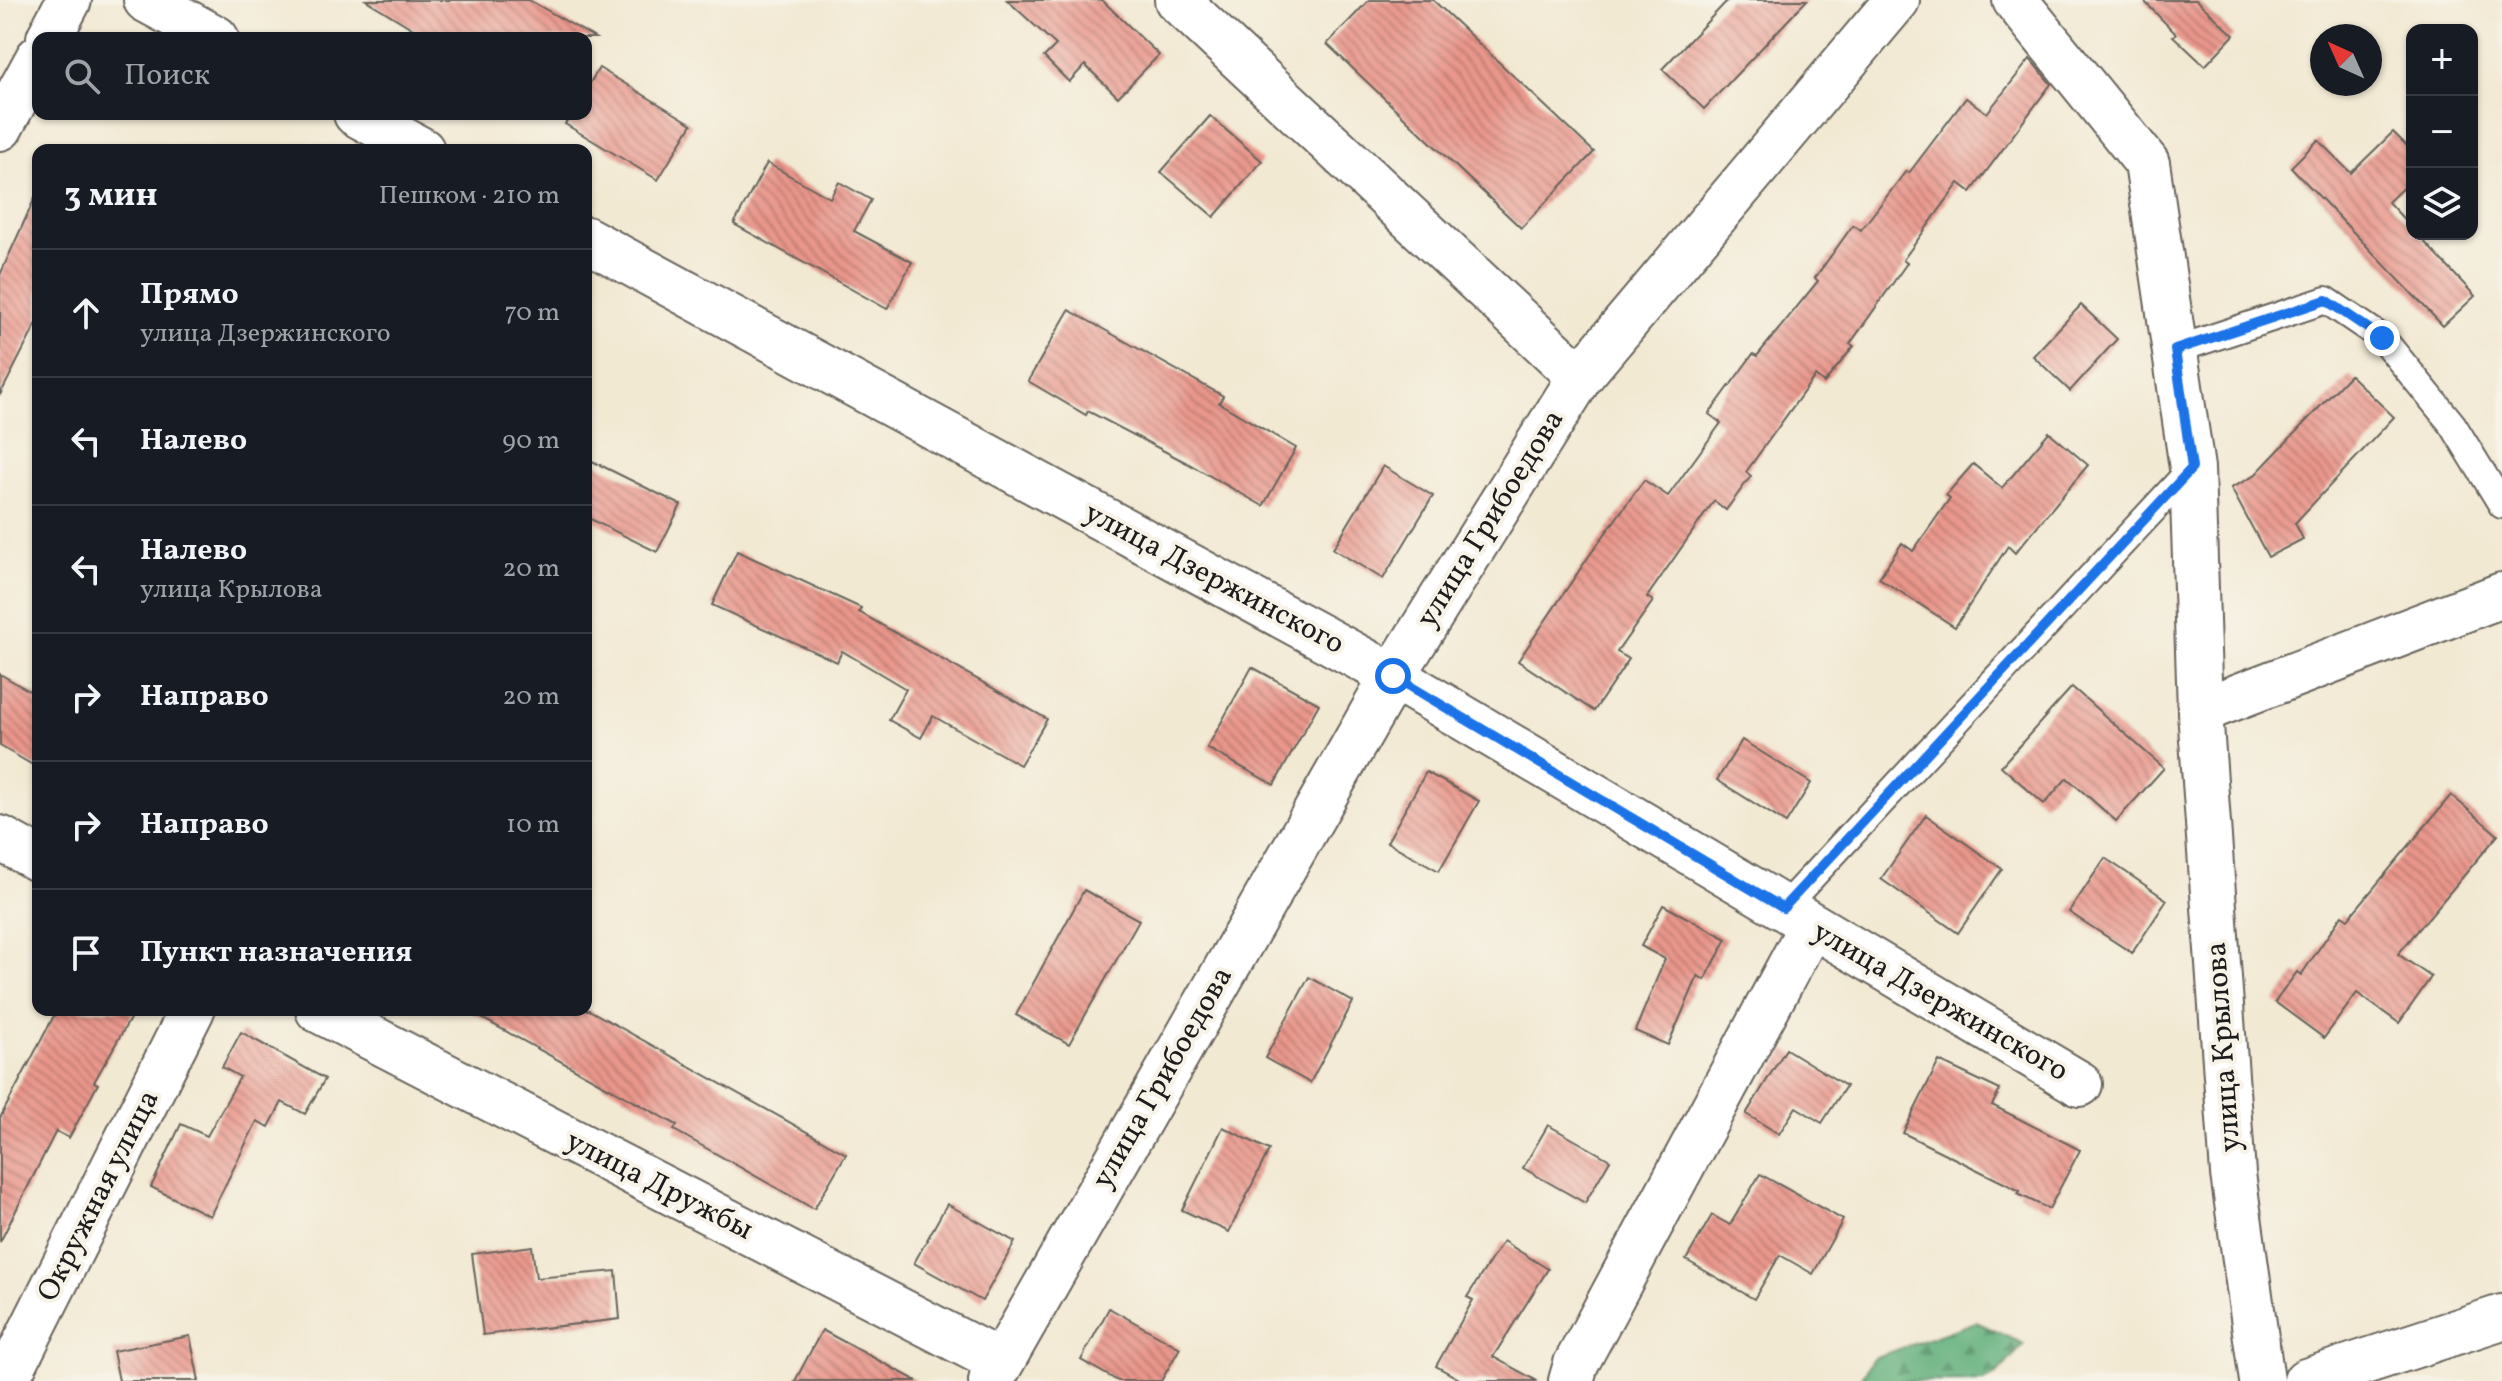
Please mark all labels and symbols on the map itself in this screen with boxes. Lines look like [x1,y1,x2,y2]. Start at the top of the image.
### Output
north arrow [2310,24,2382,96]
route end [2364,320,2400,356]
street label: улица Грибоедова [1407,402,1575,636]
street label: улица Дзержинского [1076,493,1352,665]
route start [1375,658,1411,694]
street label: улица Дзержинского [1804,912,2076,1092]
street label: улица Крылова [2196,940,2252,1154]
street label: улица Грибоедова [1082,959,1244,1197]
street label: Окружная улица [28,1083,170,1309]
street label: улица Дружбы [558,1121,760,1251]

